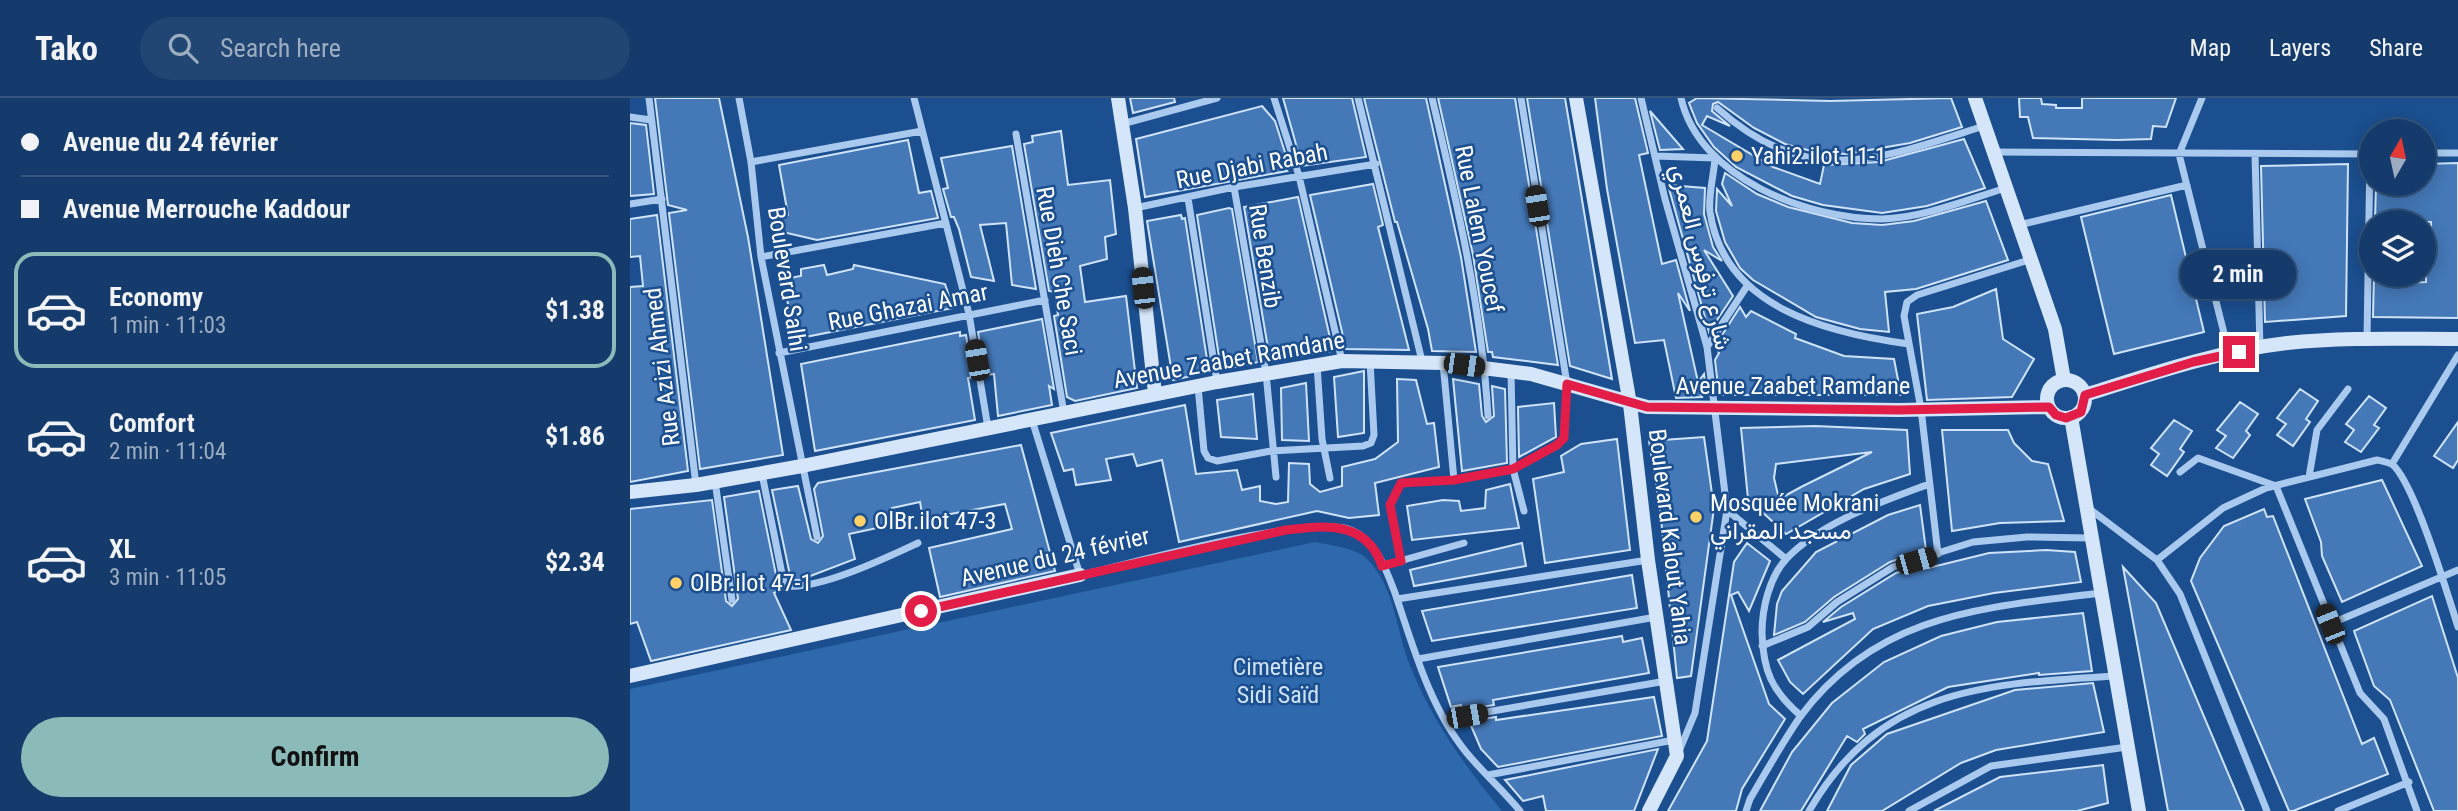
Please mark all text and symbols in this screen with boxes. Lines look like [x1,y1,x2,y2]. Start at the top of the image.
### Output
search box [140,17,630,80]
text: Tako [35,29,98,68]
icon: search [164,29,202,67]
text: Search here [220,33,341,63]
text: Map [2190,34,2231,62]
text: Layers [2269,34,2331,62]
text: Share [2369,34,2423,62]
north arrow [2359,119,2436,196]
map controls [2359,119,2436,287]
text: Avenue du 24 février [63,127,278,157]
street label: Rue Djabi Rabah [1174,138,1330,194]
place label: Yahi2.ilot 11-1 [1751,142,1887,170]
street label: Rue Lalem Youcef [1449,143,1509,315]
marker: Yahi2.ilot 11-1 [1729,148,1745,164]
street label: شارع ترفوس العمري [1660,161,1738,354]
street label: Rue Dieh Che Saci [1030,184,1088,358]
car [1524,184,1551,228]
text: Avenue Merrouche Kaddour [63,194,350,224]
street label: Rue Benzib [1243,202,1287,310]
street label: Boulevard Salhi [762,205,812,353]
button: layers [2359,210,2436,287]
callout: 2 min [2181,250,2297,300]
text: 2 min [2212,261,2264,288]
car [1131,266,1156,310]
street label: Rue Ghazai Amar [826,278,990,336]
icon: car [25,279,88,342]
text: Economy [109,282,203,312]
street label: Rue Azizi Ahmed [638,286,686,448]
text: $1.38 [545,295,605,325]
text: 1 min · 11:03 [109,312,226,339]
street label: Avenue Zaabet Ramdane [1111,326,1347,394]
route end [2223,336,2255,368]
car [964,337,991,383]
car [1442,352,1487,378]
street label: Avenue Zaabet Ramdane [1676,372,1910,400]
icon: car [25,405,88,468]
text: Comfort [109,408,195,438]
text: $1.86 [545,421,605,451]
street label: Boulevard Kalout Yahia [1643,427,1697,647]
text: 2 min · 11:04 [109,438,226,465]
place label: Mosquée Mokrani مسجد المقراني [1710,489,1879,550]
place label: OlBr.ilot 47-3 [874,507,996,535]
marker: Mosquée Mokrani مسجد المقراني [1688,509,1704,525]
marker: OlBr.ilot 47-3 [852,513,868,529]
street label: Avenue du 24 février [958,522,1152,592]
icon: car [25,531,88,594]
text: XL [109,534,136,564]
car [1893,545,1940,577]
text: $2.34 [545,547,605,577]
text: 3 min · 11:05 [109,564,226,591]
place label: OlBr.ilot 47-1 [690,569,812,597]
marker: OlBr.ilot 47-1 [668,575,684,591]
route start [905,595,937,627]
car [2313,601,2348,647]
park label: Cimetière Sidi Saïd [1233,653,1323,709]
car [1445,702,1490,730]
button: Confirm [21,717,609,797]

